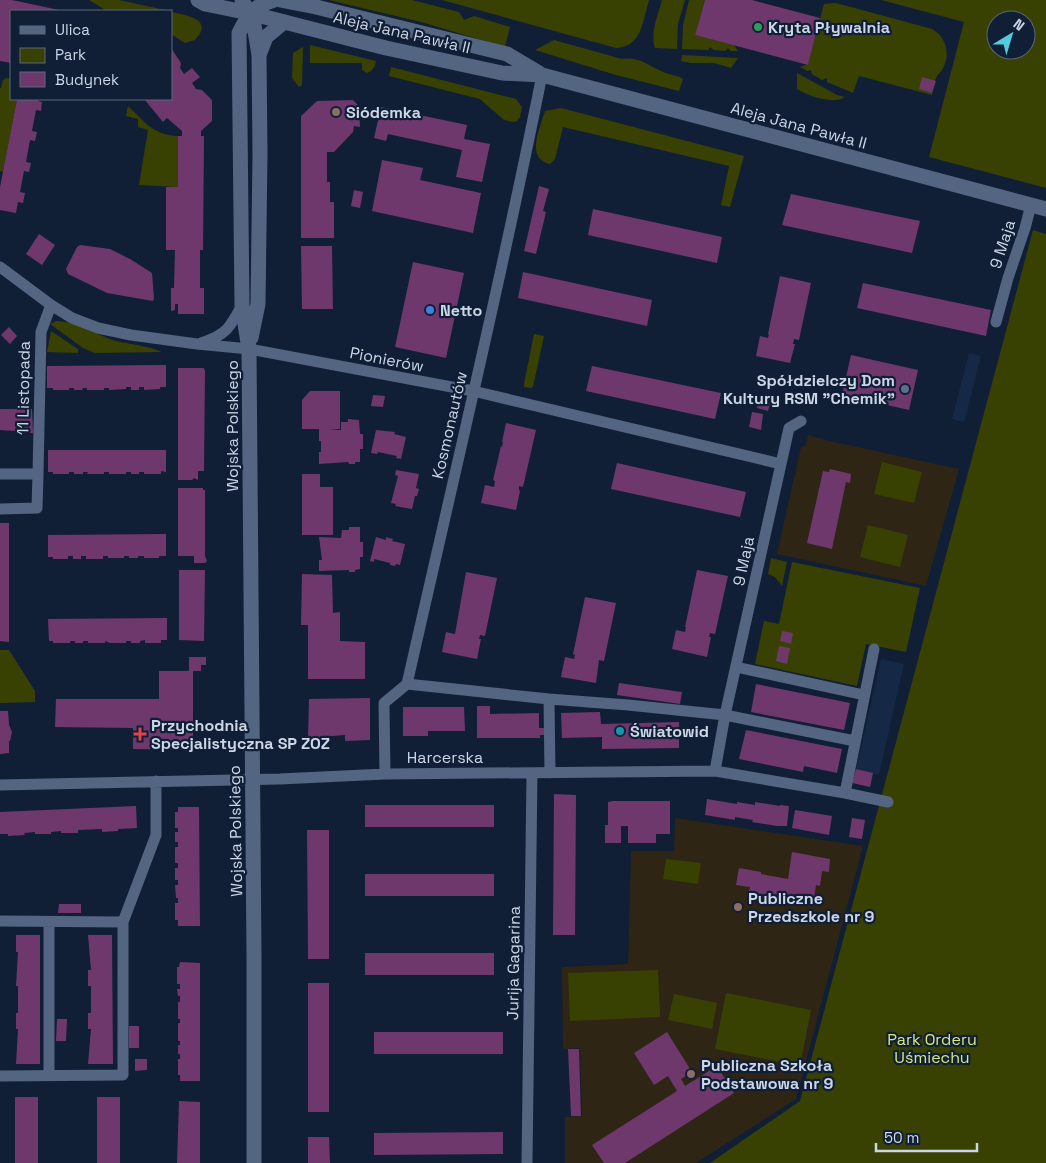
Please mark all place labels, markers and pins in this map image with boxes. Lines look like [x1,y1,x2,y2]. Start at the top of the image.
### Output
place label: Kryta Pływalnia [768,17,890,38]
marker: Kryta Pływalnia [752,21,764,33]
place label: Siódemka [346,102,421,123]
marker: Siódemka [330,106,342,118]
place label: Netto [440,300,482,321]
marker: Netto [424,304,436,316]
place label: Spółdzielczy Dom Kultury RSM "Chemik" [723,370,895,409]
marker: Spółdzielczy Dom Kultury RSM "Chemik" [899,383,911,395]
place label: Przychodnia Specjalistyczna SP ZOZ [151,715,330,754]
place label: Światowid [630,721,709,742]
marker: Światowid [614,725,626,737]
marker: Przychodnia Specjalistyczna SP ZOZ [133,727,147,741]
place label: Publiczne Przedszkole nr 9 [748,888,874,927]
marker: Publiczne Przedszkole nr 9 [732,901,744,913]
place label: Publiczna Szkoła Podstawowa nr 9 [701,1055,834,1094]
marker: Publiczna Szkoła Podstawowa nr 9 [685,1068,697,1080]

